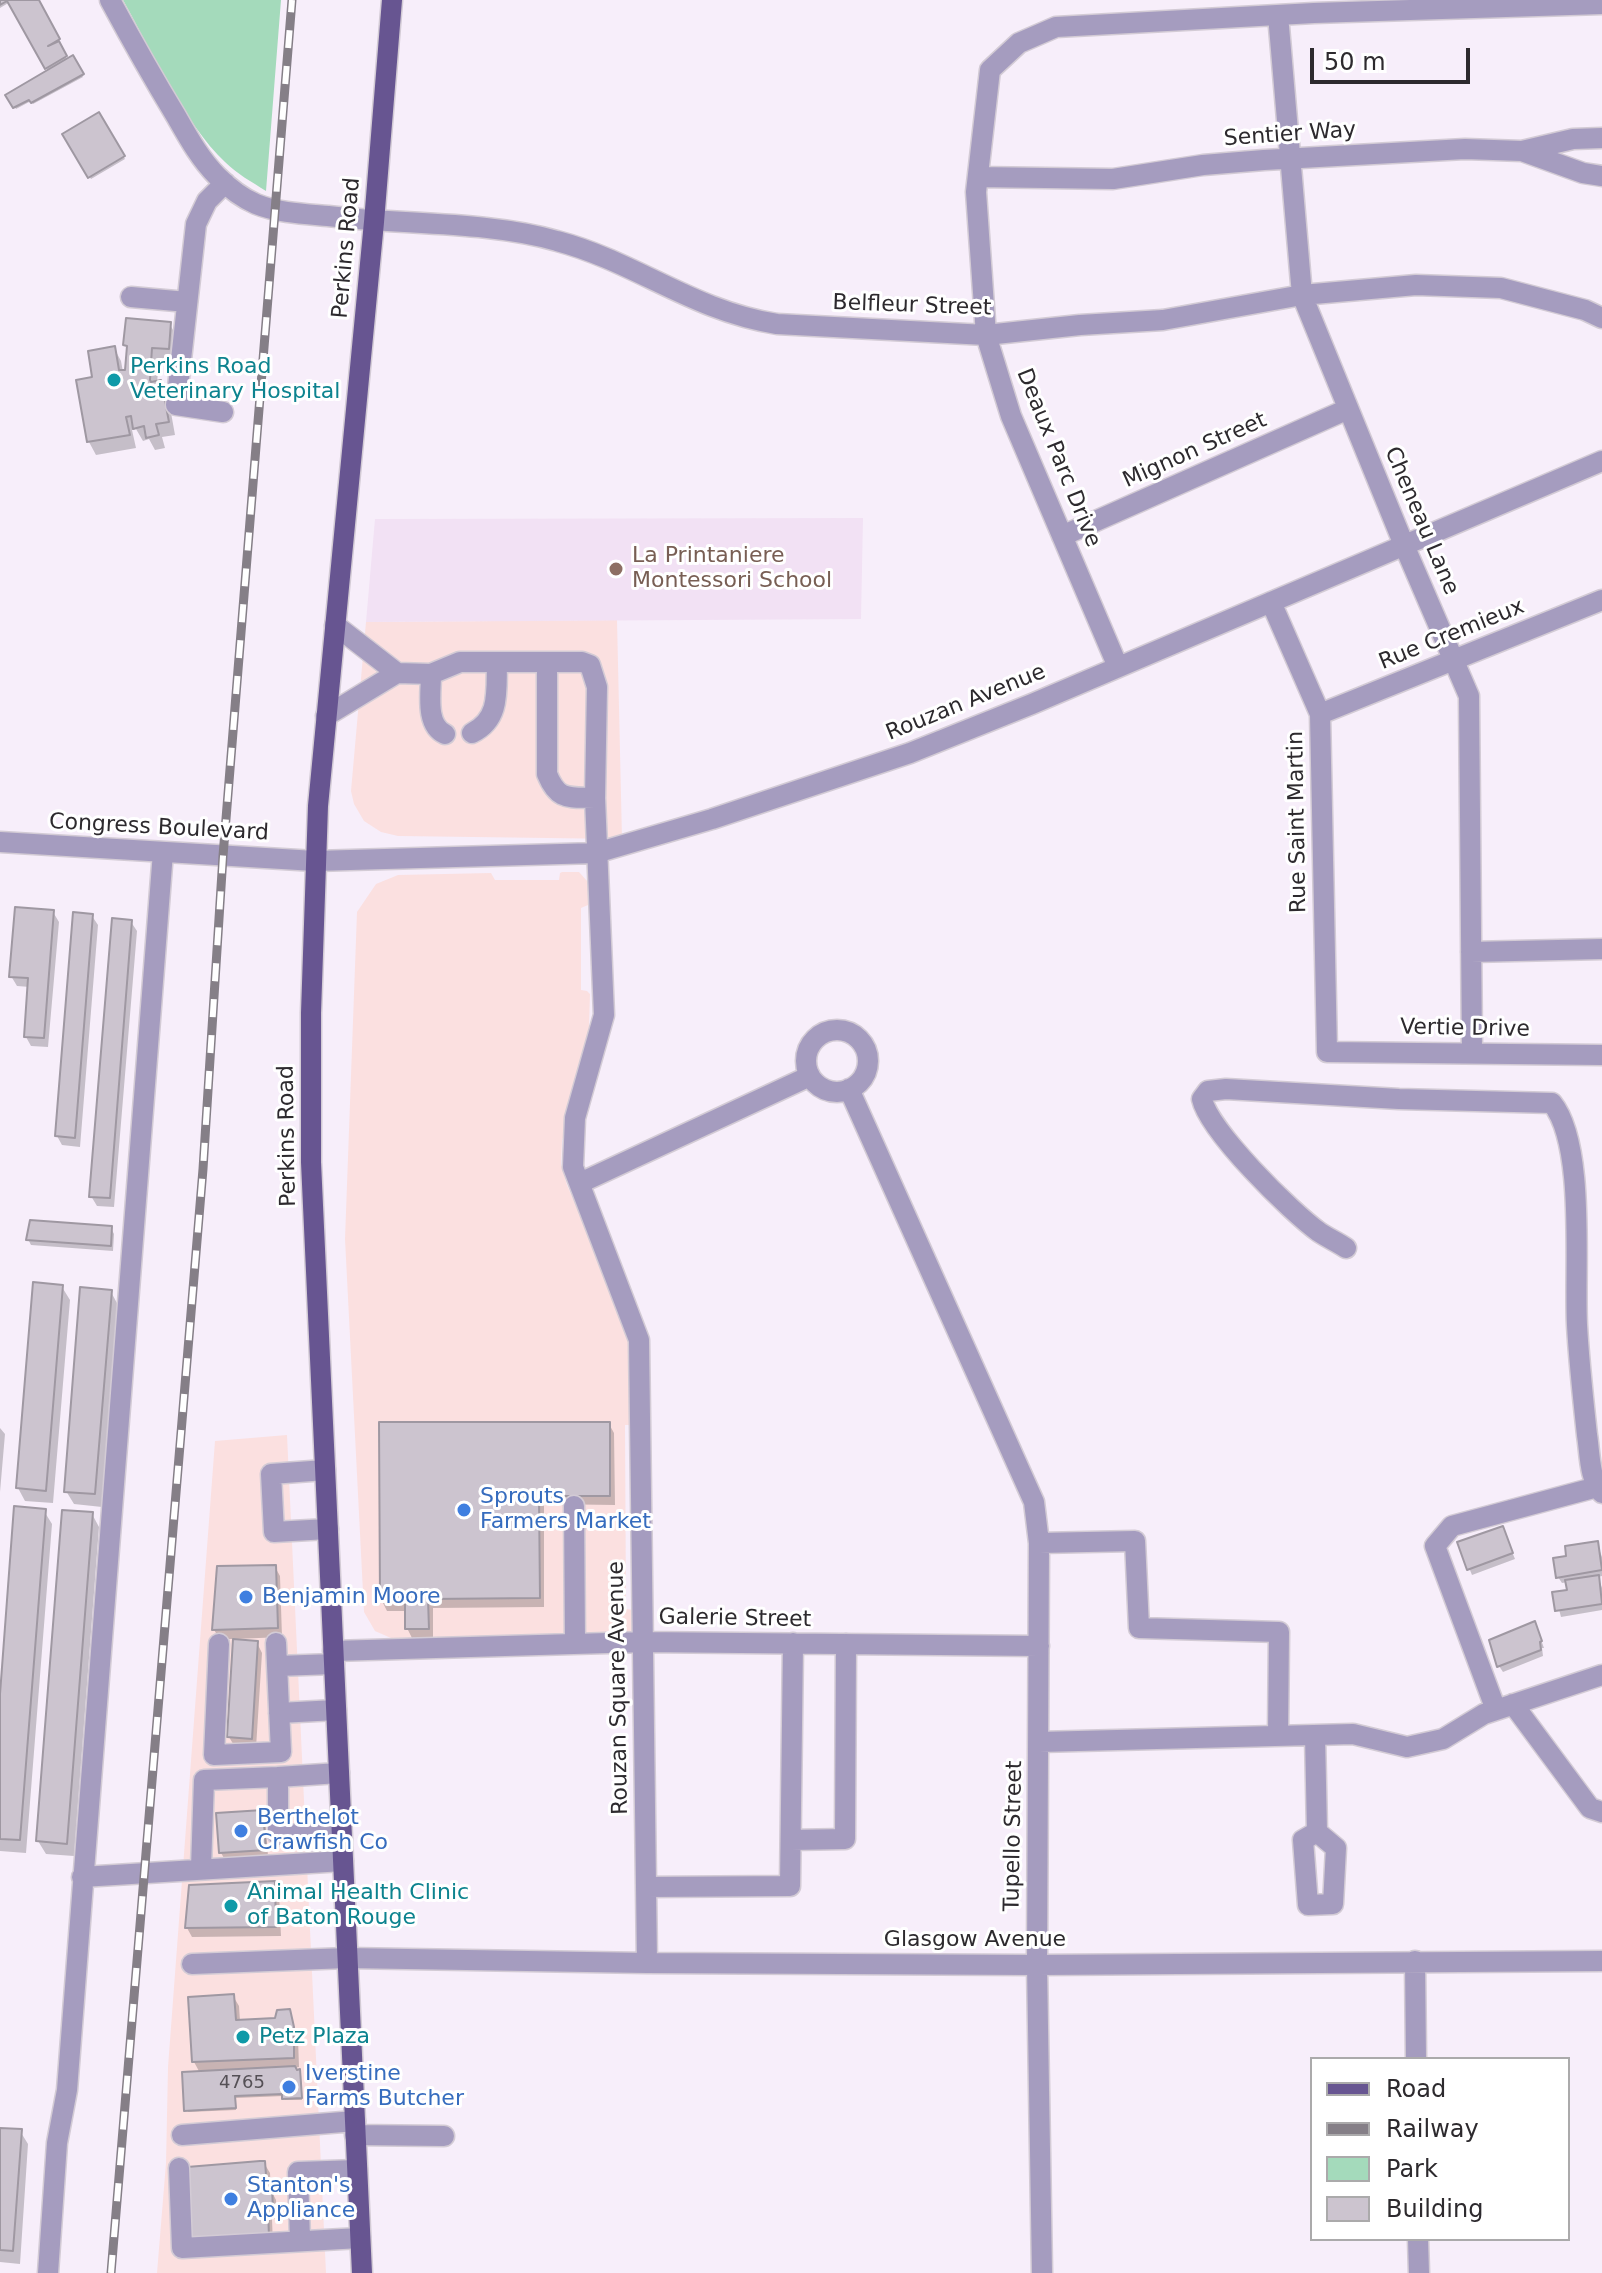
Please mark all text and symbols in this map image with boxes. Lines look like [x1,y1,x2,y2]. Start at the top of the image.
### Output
scale bar [1314,32,1474,82]
text: 50 m [1324,48,1386,76]
street label: Sentier Way [1223,117,1357,153]
street label: Perkins Road [328,176,366,320]
street label: Belfleur Street [832,290,992,322]
place label: Perkins Road Veterinary Hospital [130,354,340,406]
street label: Deaux Parc Drive [1010,365,1106,551]
marker: Perkins Road Veterinary Hospital [105,371,123,389]
street label: Mignon Street [1119,408,1271,494]
street label: Cheneau Lane [1378,443,1464,599]
place label: La Printaniere Montessori School [632,543,832,594]
marker: La Printaniere Montessori School [607,560,625,578]
street label: Rue Cremieux [1376,594,1528,676]
street label: Rouzan Avenue [883,659,1049,747]
street label: Rue Saint Martin [1283,731,1313,913]
street label: Congress Boulevard [48,809,270,847]
street label: Vertie Drive [1400,1015,1530,1043]
street label: Perkins Road [274,1065,302,1207]
place label: Sprouts Farmers Market [480,1484,651,1536]
marker: Sprouts Farmers Market [455,1501,473,1519]
street label: Rouzan Square Avenue [604,1561,634,1815]
place label: Benjamin Moore [262,1584,441,1610]
marker: Benjamin Moore [237,1588,255,1606]
street label: Galerie Street [658,1604,812,1634]
street label: Tupello Street [999,1760,1029,1912]
place label: Berthelot Crawfish Co [257,1805,388,1856]
marker: Berthelot Crawfish Co [232,1822,250,1840]
place label: Animal Health Clinic of Baton Rouge [247,1880,469,1932]
marker: Animal Health Clinic of Baton Rouge [222,1897,240,1915]
street label: Glasgow Avenue [884,1927,1066,1953]
place label: Petz Plaza [259,2024,370,2050]
marker: Petz Plaza [234,2028,252,2046]
legend [1310,2057,1570,2241]
place label: Iverstine Farms Butcher [305,2061,464,2112]
house number: 4765 [219,2072,265,2094]
text: Road [1386,2075,1446,2103]
marker: Iverstine Farms Butcher [280,2078,298,2096]
text: Railway [1386,2115,1479,2143]
text: Park [1386,2155,1438,2183]
place label: Stanton's Appliance [247,2173,355,2224]
marker: Stanton's Appliance [222,2190,240,2208]
text: Building [1386,2195,1483,2223]

